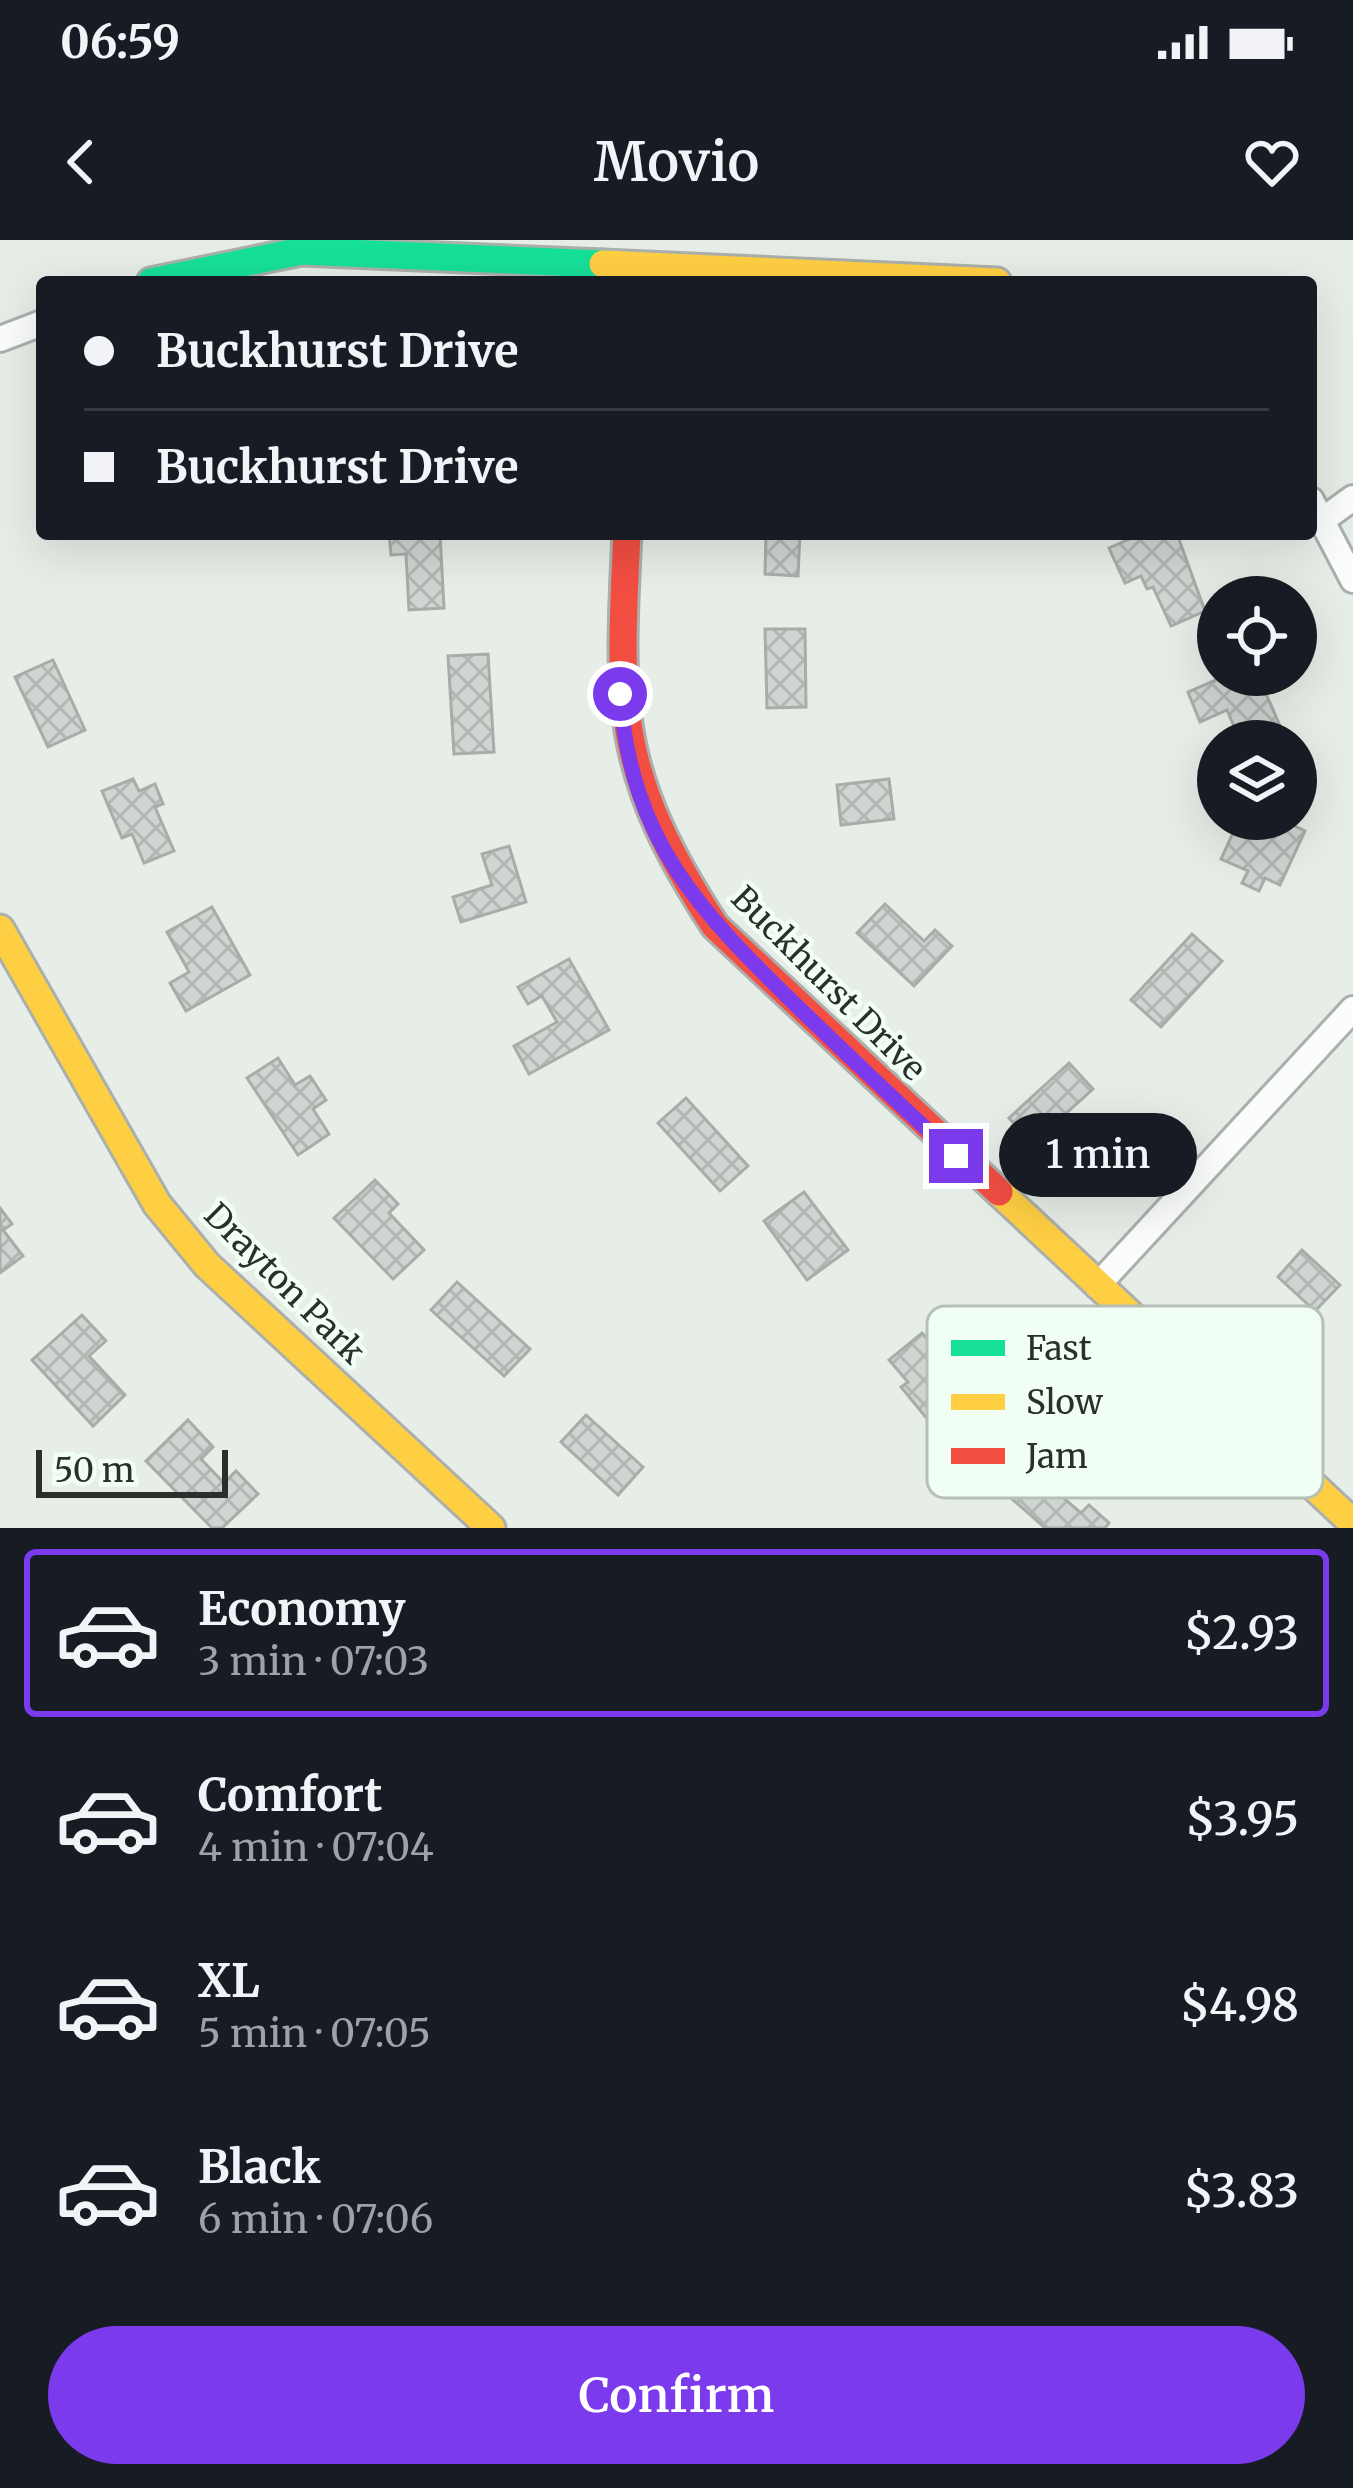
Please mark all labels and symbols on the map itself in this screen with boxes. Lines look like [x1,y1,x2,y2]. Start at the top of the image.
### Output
route start [593,667,647,721]
street label: Buckhurst Drive [723,878,934,1089]
callout: 1 min [998,1114,1196,1198]
route end [929,1129,983,1183]
street label: Drayton Park [196,1194,374,1372]
legend [927,1306,1323,1498]
text: Fast [1026,1328,1092,1369]
text: Slow [1026,1382,1104,1423]
text: Jam [1025,1436,1088,1477]
scale bar [36,1444,228,1497]

